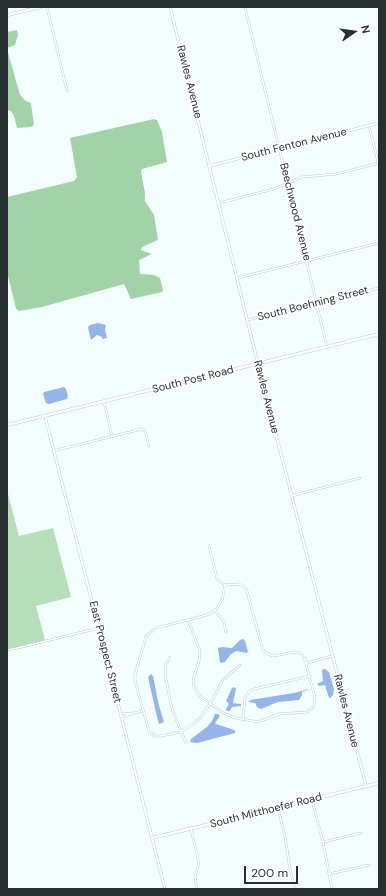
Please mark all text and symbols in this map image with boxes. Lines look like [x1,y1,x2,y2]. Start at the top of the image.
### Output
north arrow [334,12,374,52]
text: N [358,24,373,35]
street label: Rawles Avenue [174,44,204,120]
street label: South Fenton Avenue [240,125,348,165]
street label: Beechwood Avenue [276,162,314,262]
street label: South Boehning Street [256,284,370,324]
street label: Rawles Avenue [251,359,281,435]
street label: South Post Road [151,363,235,397]
street label: East Prospect Street [86,600,124,704]
street label: Rawles Avenue [331,673,361,749]
street label: South Mitthoefer Road [209,791,323,831]
scale bar [246,858,300,884]
text: 200 m [251,865,288,881]

